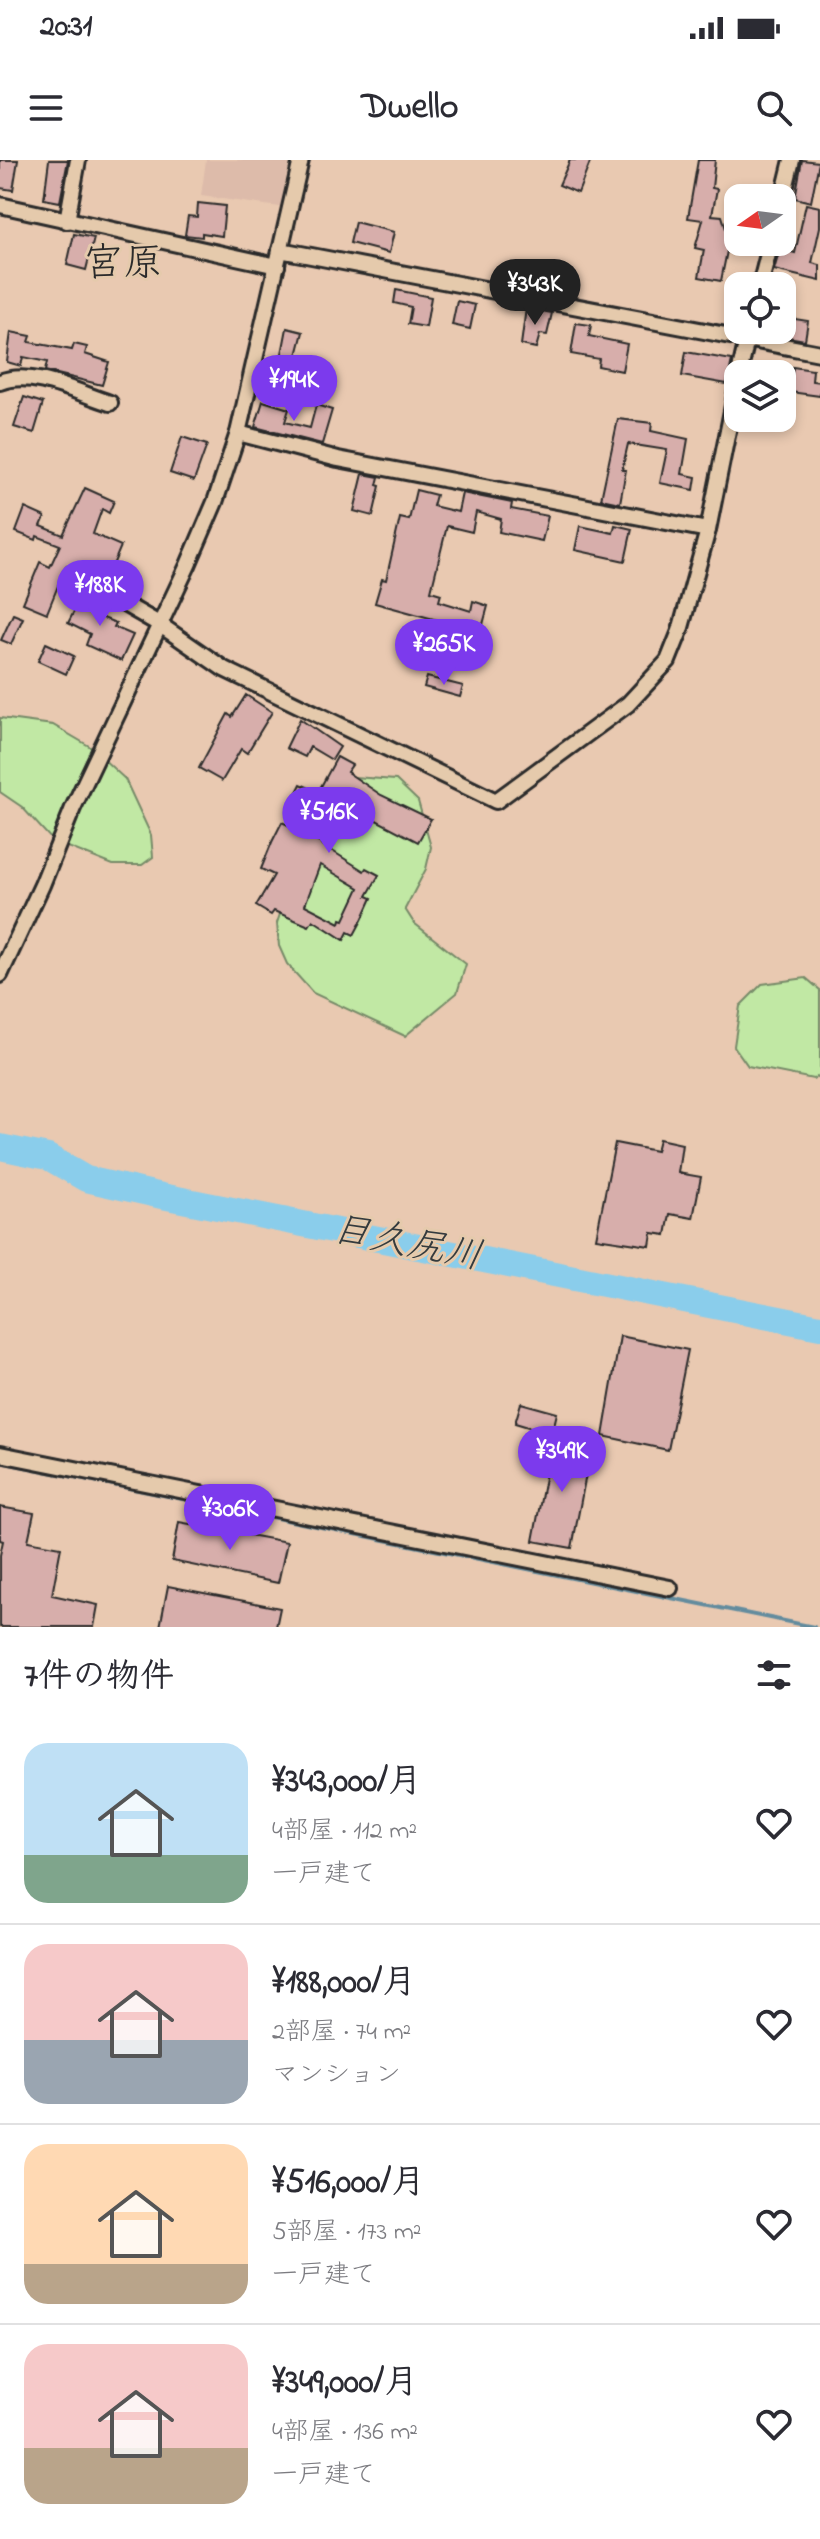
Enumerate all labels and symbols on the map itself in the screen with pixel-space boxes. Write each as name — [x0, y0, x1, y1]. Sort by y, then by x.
north arrow — [724, 184, 796, 256]
district label: 宮原 — [83, 236, 163, 295]
pin: ¥343K — [479, 259, 591, 327]
pin: ¥194K — [238, 355, 350, 423]
pin: ¥188K — [44, 560, 156, 628]
pin: ¥265K — [388, 619, 500, 687]
pin: ¥516K — [273, 787, 385, 855]
water label: 目久尻川 — [327, 1203, 487, 1287]
pin: ¥349K — [506, 1426, 618, 1494]
pin: ¥306K — [174, 1484, 286, 1552]

